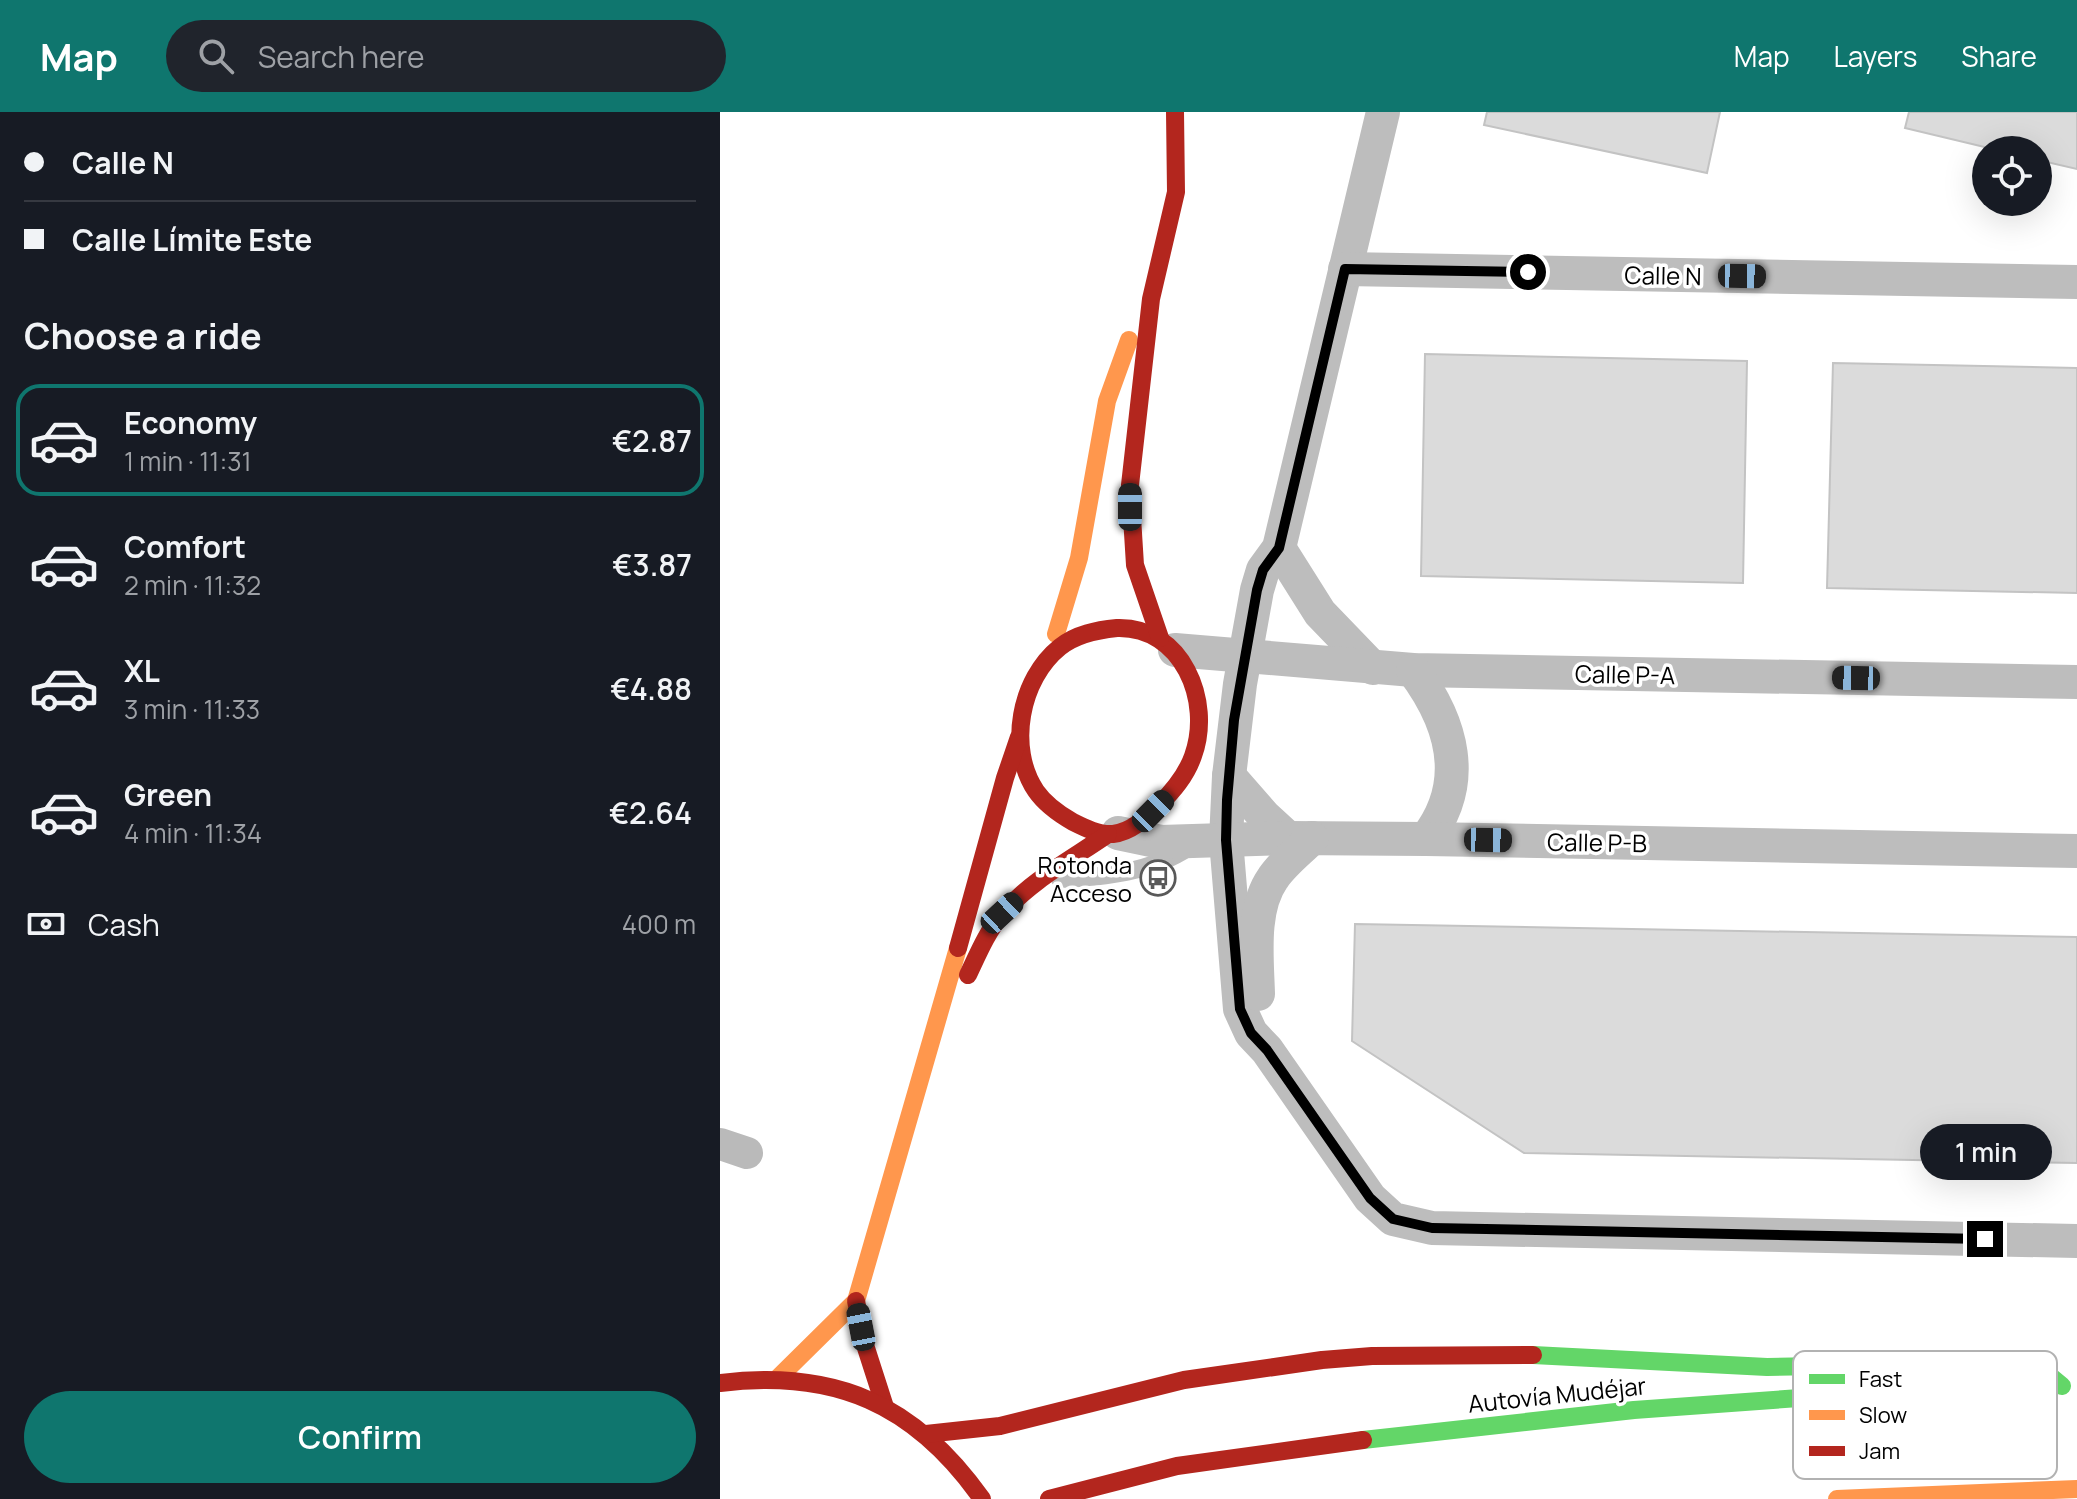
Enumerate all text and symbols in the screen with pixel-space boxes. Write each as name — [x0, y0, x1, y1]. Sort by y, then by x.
search box — [166, 20, 726, 92]
text: Map — [40, 30, 118, 82]
icon: search — [194, 34, 238, 78]
text: Search here — [258, 36, 425, 77]
text: Map — [1734, 37, 1790, 75]
text: Layers — [1834, 37, 1917, 75]
text: Share — [1961, 37, 2037, 75]
map controls — [1972, 136, 2052, 216]
button: locate — [1972, 136, 2052, 216]
text: Calle N — [72, 142, 174, 183]
text: Calle Límite Este — [72, 219, 312, 260]
route start — [1510, 254, 1546, 290]
street label: Calle N — [1624, 258, 1702, 292]
car — [1718, 264, 1766, 288]
text: Choose a ride — [24, 311, 262, 360]
text: Economy — [124, 402, 257, 443]
icon: car — [28, 404, 100, 476]
text: €2.87 — [612, 420, 692, 461]
text: 1 min · 11:31 — [124, 443, 252, 479]
car — [1118, 483, 1142, 531]
text: Comfort — [124, 526, 246, 567]
icon: car — [28, 528, 100, 600]
text: €3.87 — [612, 544, 692, 585]
text: 2 min · 11:32 — [124, 567, 261, 603]
text: XL — [124, 650, 160, 691]
icon: car — [28, 652, 100, 724]
street label: Calle P-A — [1575, 657, 1675, 691]
car — [1832, 666, 1880, 690]
text: €4.88 — [610, 668, 692, 709]
text: 3 min · 11:33 — [124, 691, 260, 727]
text: Green — [124, 774, 212, 815]
icon: car — [28, 776, 100, 848]
car — [1128, 786, 1178, 836]
text: €2.64 — [609, 792, 692, 833]
text: 4 min · 11:34 — [124, 815, 262, 851]
street label: Calle P-B — [1547, 825, 1647, 859]
car — [1464, 828, 1512, 852]
place label: Rotonda Acceso — [1038, 848, 1132, 909]
bus stop icon: Rotonda Acceso — [1139, 859, 1177, 897]
car — [976, 888, 1028, 938]
icon: cash — [24, 902, 68, 946]
text: Cash — [88, 904, 160, 945]
text: 400 m — [622, 906, 696, 942]
callout: 1 min — [1919, 1123, 2051, 1179]
text: 1 min — [1955, 1134, 2017, 1170]
route end — [1967, 1221, 2003, 1257]
car — [845, 1301, 877, 1353]
legend — [1793, 1351, 2057, 1479]
text: Fast — [1859, 1364, 1902, 1394]
street label: Autovía Mudéjar — [1466, 1368, 1648, 1420]
button: Confirm — [24, 1391, 696, 1483]
text: Slow — [1859, 1400, 1907, 1430]
text: Jam — [1859, 1436, 1900, 1466]

